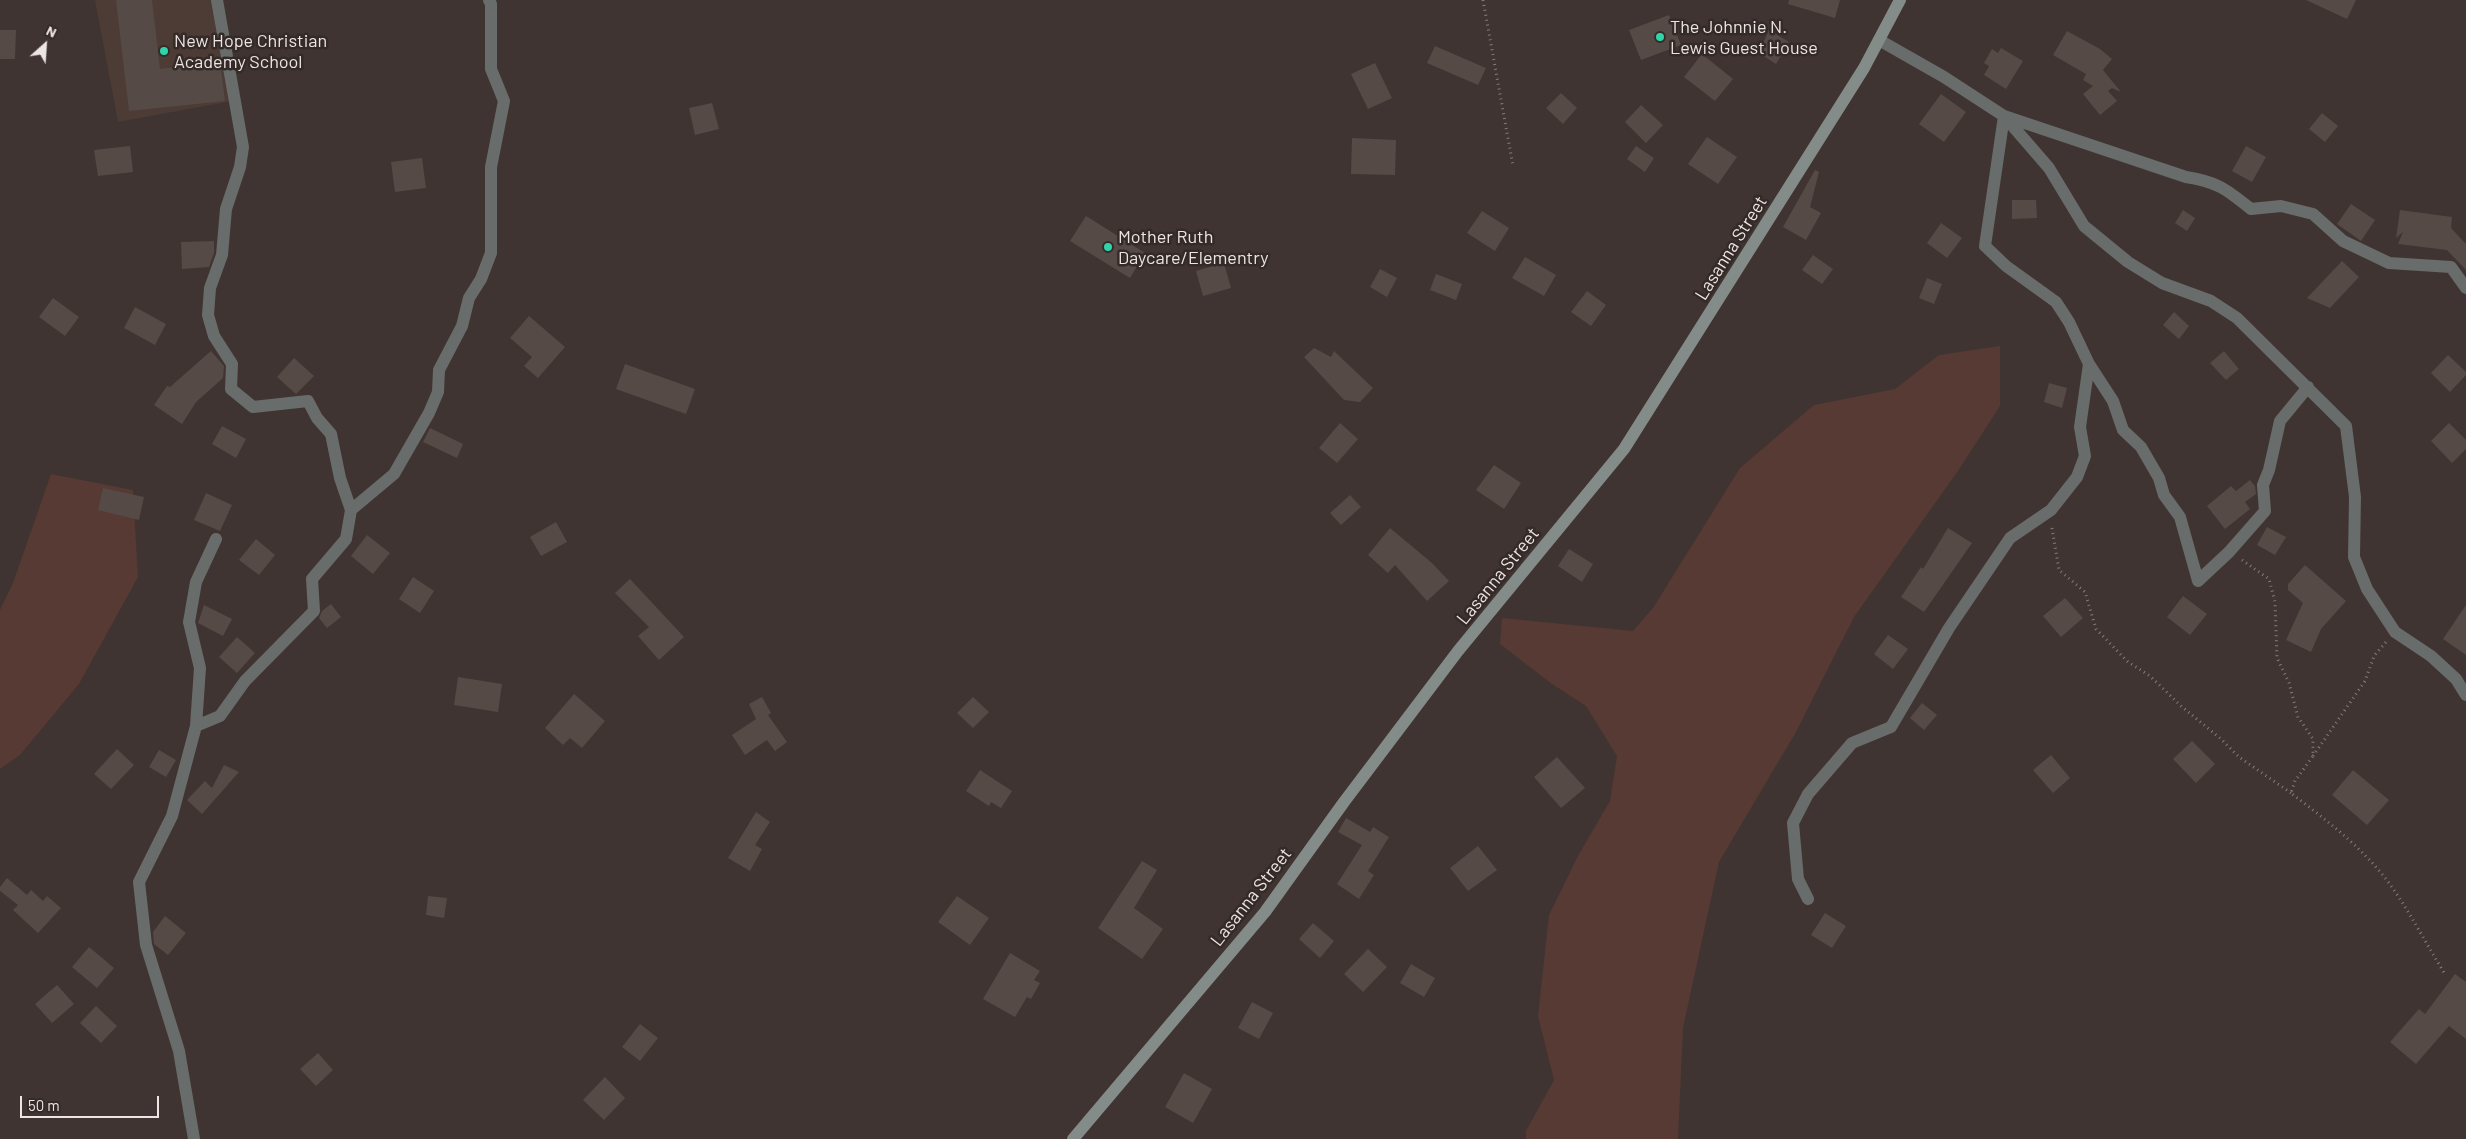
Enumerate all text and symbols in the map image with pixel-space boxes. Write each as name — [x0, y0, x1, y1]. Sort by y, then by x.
place label: The Johnnie N. Lewis Guest House — [1670, 16, 1818, 58]
north arrow — [20, 20, 70, 70]
text: N — [44, 21, 60, 41]
place label: New Hope Christian Academy School — [174, 30, 327, 72]
marker: The Johnnie N. Lewis Guest House — [1654, 31, 1666, 43]
marker: New Hope Christian Academy School — [158, 45, 170, 57]
street label: Lasanna Street — [1690, 192, 1772, 304]
place label: Mother Ruth Daycare/Elementry — [1118, 226, 1268, 268]
marker: Mother Ruth Daycare/Elementry — [1102, 241, 1114, 253]
street label: Lasanna Street — [1452, 523, 1544, 629]
street label: Lasanna Street — [1206, 844, 1296, 950]
scale bar — [22, 1086, 161, 1118]
text: 50 m — [28, 1096, 60, 1114]

